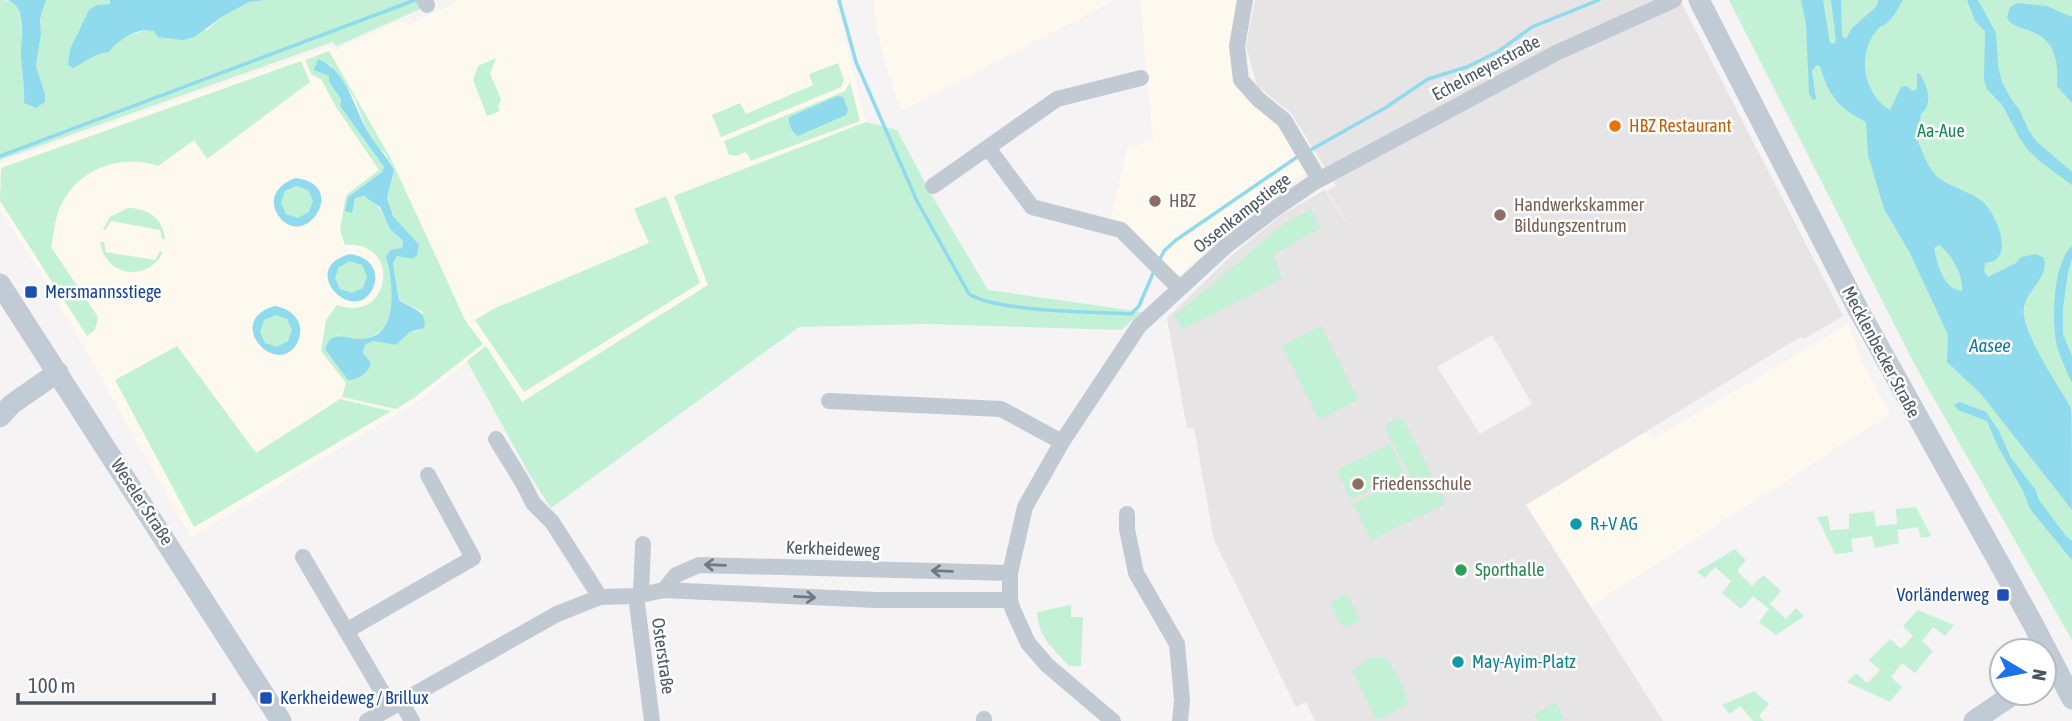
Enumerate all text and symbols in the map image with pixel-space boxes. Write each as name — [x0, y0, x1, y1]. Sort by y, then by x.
street label: Echelmeyerstraße — [1428, 30, 1543, 105]
place label: HBZ Restaurant — [1629, 115, 1732, 136]
marker: HBZ Restaurant — [1607, 118, 1623, 134]
park label: Aa-Aue — [1917, 120, 1965, 141]
street label: Ossenkampstiege — [1189, 168, 1294, 257]
place label: HBZ — [1169, 190, 1196, 211]
marker: HBZ — [1147, 193, 1163, 209]
place label: Handwerkskammer Bildungszentrum — [1514, 194, 1645, 236]
marker: Handwerkskammer Bildungszentrum — [1492, 207, 1508, 223]
place label: Mersmannsstiege — [45, 281, 161, 302]
street label: Mecklenbecker Straße — [1838, 283, 1925, 421]
marker: Mersmannsstiege — [23, 284, 39, 300]
water label: Aasee — [1968, 334, 2011, 356]
street label: Weseler Straße — [107, 455, 178, 549]
place label: Friedensschule — [1372, 473, 1471, 494]
marker: Friedensschule — [1350, 476, 1366, 492]
place label: R+V AG — [1590, 513, 1638, 534]
marker: R+V AG — [1568, 516, 1584, 532]
street label: Kerkheideweg — [786, 536, 881, 561]
one-way arrow — [704, 559, 727, 572]
place label: Sporthalle — [1475, 559, 1545, 580]
marker: Sporthalle — [1453, 562, 1469, 578]
one-way arrow — [931, 565, 954, 578]
place label: Vorländerweg — [1897, 584, 1989, 605]
marker: Vorländerweg — [1995, 587, 2011, 603]
one-way arrow — [794, 591, 816, 604]
street label: Osterstraße — [648, 616, 679, 695]
north arrow — [1988, 637, 2058, 707]
place label: May-Ayim-Platz — [1472, 651, 1576, 672]
marker: May-Ayim-Platz — [1450, 654, 1466, 670]
scale bar — [18, 662, 214, 706]
text: N — [2028, 668, 2052, 682]
text: 100 m — [28, 673, 76, 697]
place label: Kerkheideweg / Brillux — [280, 687, 428, 708]
marker: Kerkheideweg / Brillux — [258, 690, 274, 706]

